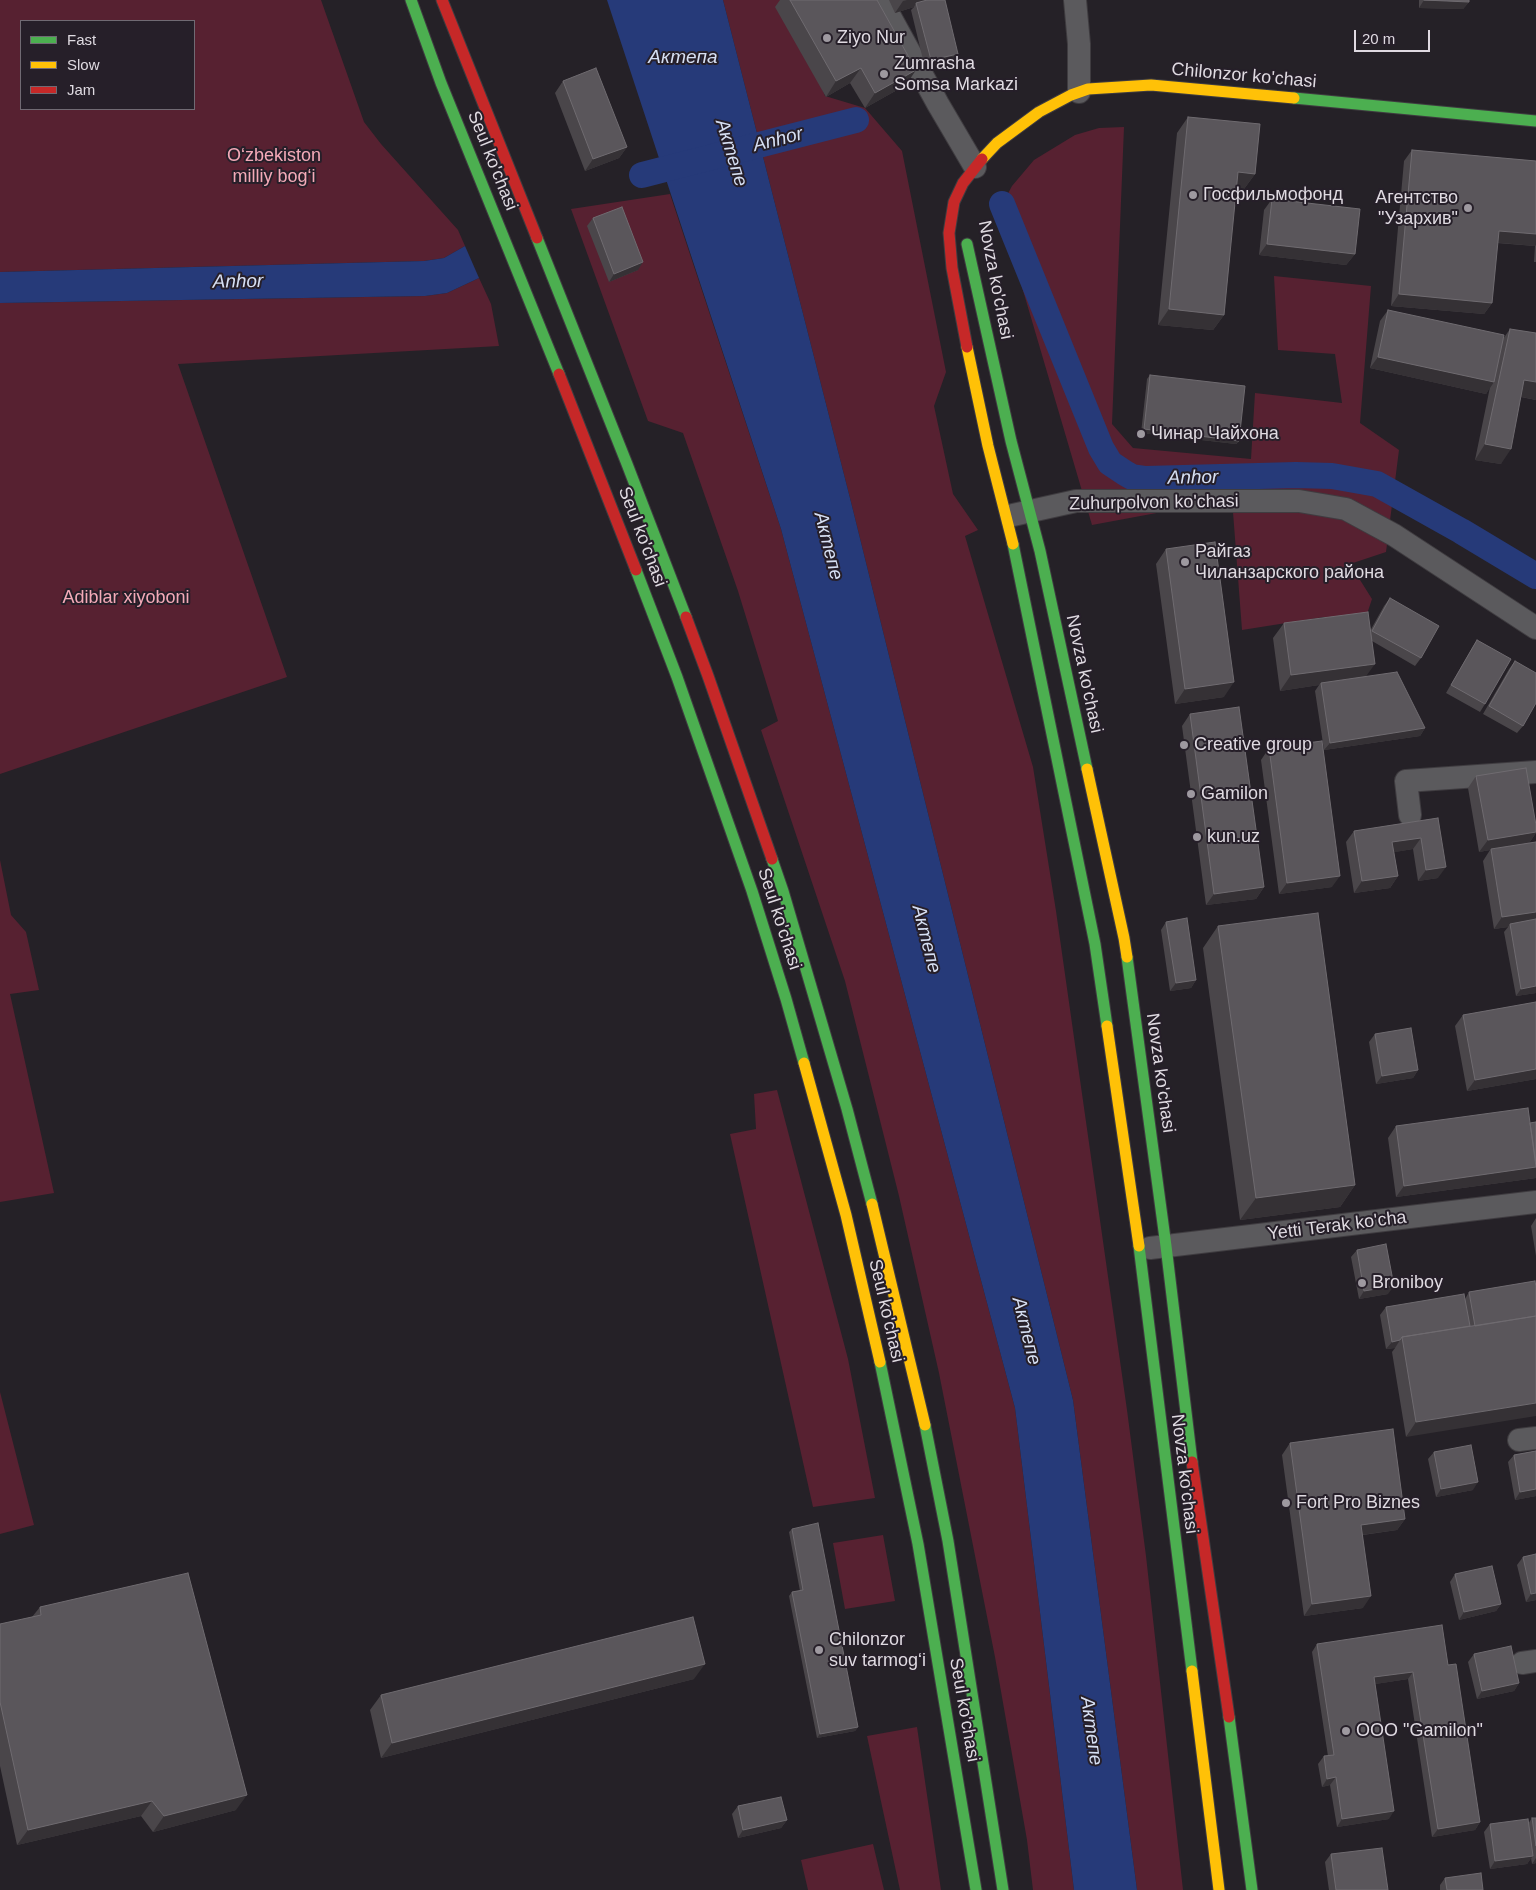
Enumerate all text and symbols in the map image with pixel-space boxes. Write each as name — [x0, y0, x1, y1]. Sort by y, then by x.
legend — [20, 20, 195, 110]
scale bar — [1356, 20, 1432, 52]
place label: Ziyo Nur — [837, 27, 905, 49]
text: 20 m — [1362, 30, 1395, 47]
text: Fast — [67, 31, 96, 48]
marker: Ziyo Nur — [821, 32, 833, 44]
water label: Актепа — [648, 47, 718, 69]
place label: Zumrasha Somsa Markazi — [894, 53, 1018, 96]
text: Slow — [67, 56, 100, 73]
street label: Chilonzor ko'chasi — [1171, 59, 1317, 93]
marker: Zumrasha Somsa Markazi — [878, 68, 890, 80]
text: Jam — [67, 81, 95, 98]
street label: Seul ko'chasi — [462, 108, 522, 214]
water label: Актепе — [710, 117, 752, 189]
water label: Anhor — [751, 123, 805, 157]
park label: Oʻzbekiston milliy bogʻi — [227, 145, 321, 188]
place label: Госфильмофонд — [1203, 184, 1343, 206]
place label: Агентство "Узархив" — [1375, 187, 1458, 230]
marker: Госфильмофонд — [1187, 189, 1199, 201]
marker: Агентство "Узархив" — [1462, 202, 1474, 214]
street label: Novza ko'chasi — [973, 219, 1017, 341]
water label: Anhor — [212, 270, 264, 294]
place label: Чинар Чайхона — [1151, 423, 1279, 445]
marker: Чинар Чайхона — [1135, 428, 1147, 440]
water label: Anhor — [1167, 466, 1219, 490]
street label: Seul ko'chasi — [613, 484, 671, 590]
street label: Zuhurpolvon ko'chasi — [1069, 491, 1239, 515]
water label: Актепе — [809, 510, 847, 582]
place label: Райгаз Чиланзарского района — [1195, 541, 1384, 584]
marker: Райгаз Чиланзарского района — [1179, 556, 1191, 568]
park label: Adiblar xiyoboni — [62, 587, 190, 609]
street label: Novza ko'chasi — [1061, 613, 1107, 735]
place label: Creative group — [1194, 734, 1312, 756]
marker: Creative group — [1178, 739, 1190, 751]
place label: Gamilon — [1201, 783, 1268, 805]
marker: Gamilon — [1185, 788, 1197, 800]
place label: kun.uz — [1207, 826, 1260, 848]
marker: kun.uz — [1191, 831, 1203, 843]
street label: Seul ko'chasi — [752, 865, 806, 973]
water label: Актепе — [907, 903, 945, 975]
street label: Novza ko'chasi — [1141, 1012, 1179, 1134]
street label: Yetti Terak ko'cha — [1266, 1207, 1408, 1245]
street label: Seul ko'chasi — [864, 1257, 908, 1365]
place label: Broniboy — [1372, 1272, 1443, 1294]
marker: Broniboy — [1356, 1277, 1368, 1289]
water label: Актепе — [1007, 1295, 1045, 1367]
street label: Novza ko'chasi — [1166, 1413, 1202, 1535]
place label: Fort Pro Biznes — [1296, 1492, 1420, 1514]
marker: Fort Pro Biznes — [1280, 1497, 1292, 1509]
place label: Chilonzor suv tarmog‘i — [829, 1629, 926, 1672]
marker: Chilonzor suv tarmog‘i — [813, 1644, 825, 1656]
street label: Seul ko'chasi — [944, 1656, 984, 1764]
water label: Актепе — [1075, 1695, 1107, 1767]
place label: ООО "Gamilon" — [1356, 1720, 1483, 1742]
marker: ООО "Gamilon" — [1340, 1725, 1352, 1737]

